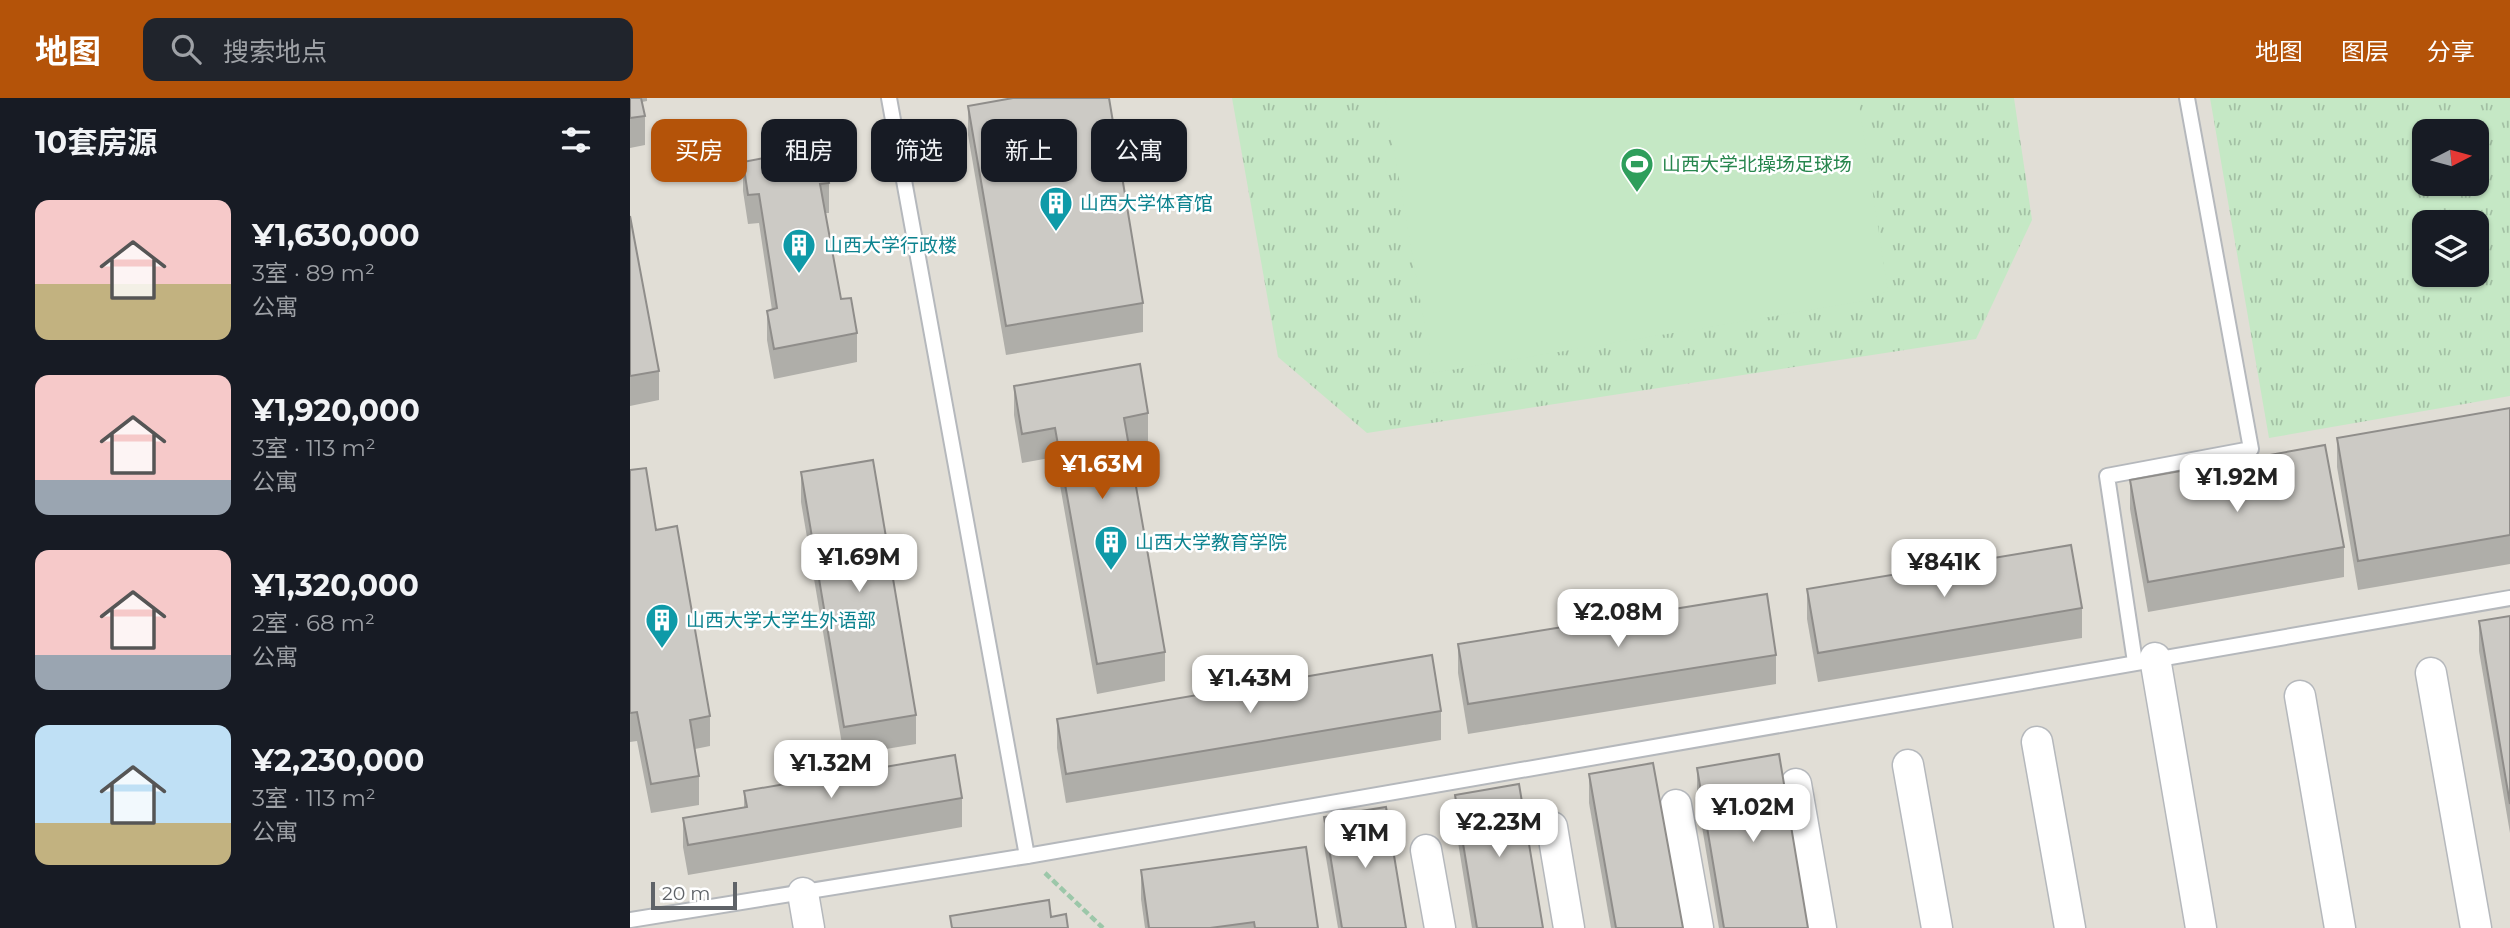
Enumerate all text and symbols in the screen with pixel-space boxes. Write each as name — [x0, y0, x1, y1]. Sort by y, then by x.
search box — [143, 18, 633, 81]
icon: search — [167, 30, 205, 68]
text: 地图 — [35, 31, 101, 71]
text: 搜索地点 — [223, 36, 327, 68]
text: 地图 — [2255, 37, 2303, 66]
text: 图层 — [2341, 37, 2389, 66]
text: 分享 — [2427, 37, 2475, 66]
chip: 买房 — [651, 119, 747, 182]
chip: 租房 — [761, 119, 857, 182]
chip: 筛选 — [871, 119, 967, 182]
chip: 新上 — [981, 119, 1077, 182]
chip: 公寓 — [1091, 119, 1187, 182]
north arrow — [2412, 119, 2488, 196]
map controls — [2412, 119, 2489, 287]
icon: filters — [557, 121, 595, 159]
text: 10套房源 — [35, 124, 157, 161]
sports icon: 山西大学北操场足球场 — [1618, 145, 1656, 194]
place label: 山西大学北操场足球场 — [1662, 153, 1852, 176]
building icon: 山西大学体育馆 — [1037, 184, 1075, 233]
place label: 山西大学体育馆 — [1080, 192, 1213, 215]
button: layers — [2412, 210, 2489, 287]
text: ¥1,630,000 — [252, 217, 420, 254]
building icon: 山西大学行政楼 — [780, 226, 818, 275]
icon: home — [91, 228, 175, 312]
place label: 山西大学行政楼 — [824, 234, 957, 257]
text: 3室 · 89 m² — [252, 259, 375, 287]
text: 公寓 — [252, 293, 298, 321]
text: ¥1,920,000 — [252, 392, 420, 429]
icon: home — [91, 403, 175, 487]
text: 3室 · 113 m² — [252, 434, 376, 462]
pin: ¥1.63M — [1045, 442, 1159, 501]
text: ¥1.63M — [1061, 450, 1143, 478]
pin: ¥1.92M — [2180, 454, 2294, 514]
text: ¥1.92M — [2196, 463, 2278, 491]
text: 公寓 — [252, 468, 298, 496]
building icon: 山西大学教育学院 — [1092, 523, 1130, 572]
place label: 山西大学教育学院 — [1135, 531, 1287, 554]
pin: ¥1.69M — [802, 534, 916, 594]
pin: ¥841K — [1895, 540, 1993, 599]
text: ¥1.69M — [817, 543, 901, 571]
text: ¥841K — [1907, 548, 1981, 576]
text: ¥1,320,000 — [252, 567, 419, 604]
icon: home — [91, 578, 175, 662]
pin: ¥2.08M — [1561, 589, 1675, 649]
text: ¥2.08M — [1573, 598, 1663, 626]
building icon: 山西大学大学生外语部 — [643, 601, 681, 650]
text: 2室 · 68 m² — [252, 609, 375, 637]
place label: 山西大学大学生外语部 — [686, 609, 876, 632]
text: 公寓 — [252, 643, 298, 671]
pin: ¥1.43M — [1193, 656, 1307, 715]
text: ¥1.43M — [1208, 664, 1292, 692]
pin: ¥1.32M — [774, 740, 888, 800]
text: ¥2,230,000 — [252, 742, 424, 779]
text: ¥1.32M — [790, 749, 872, 777]
icon: home — [91, 753, 175, 837]
text: 3室 · 113 m² — [252, 784, 376, 812]
pin: ¥1.02M — [1696, 784, 1810, 844]
text: ¥1.02M — [1711, 793, 1795, 821]
pin: ¥2.23M — [1442, 800, 1556, 859]
text: ¥2.23M — [1456, 808, 1542, 836]
pin: ¥1M — [1331, 810, 1399, 870]
text: 公寓 — [252, 818, 298, 846]
text: ¥1M — [1341, 819, 1389, 847]
scale bar — [651, 879, 737, 911]
text: 20 m — [662, 882, 710, 905]

